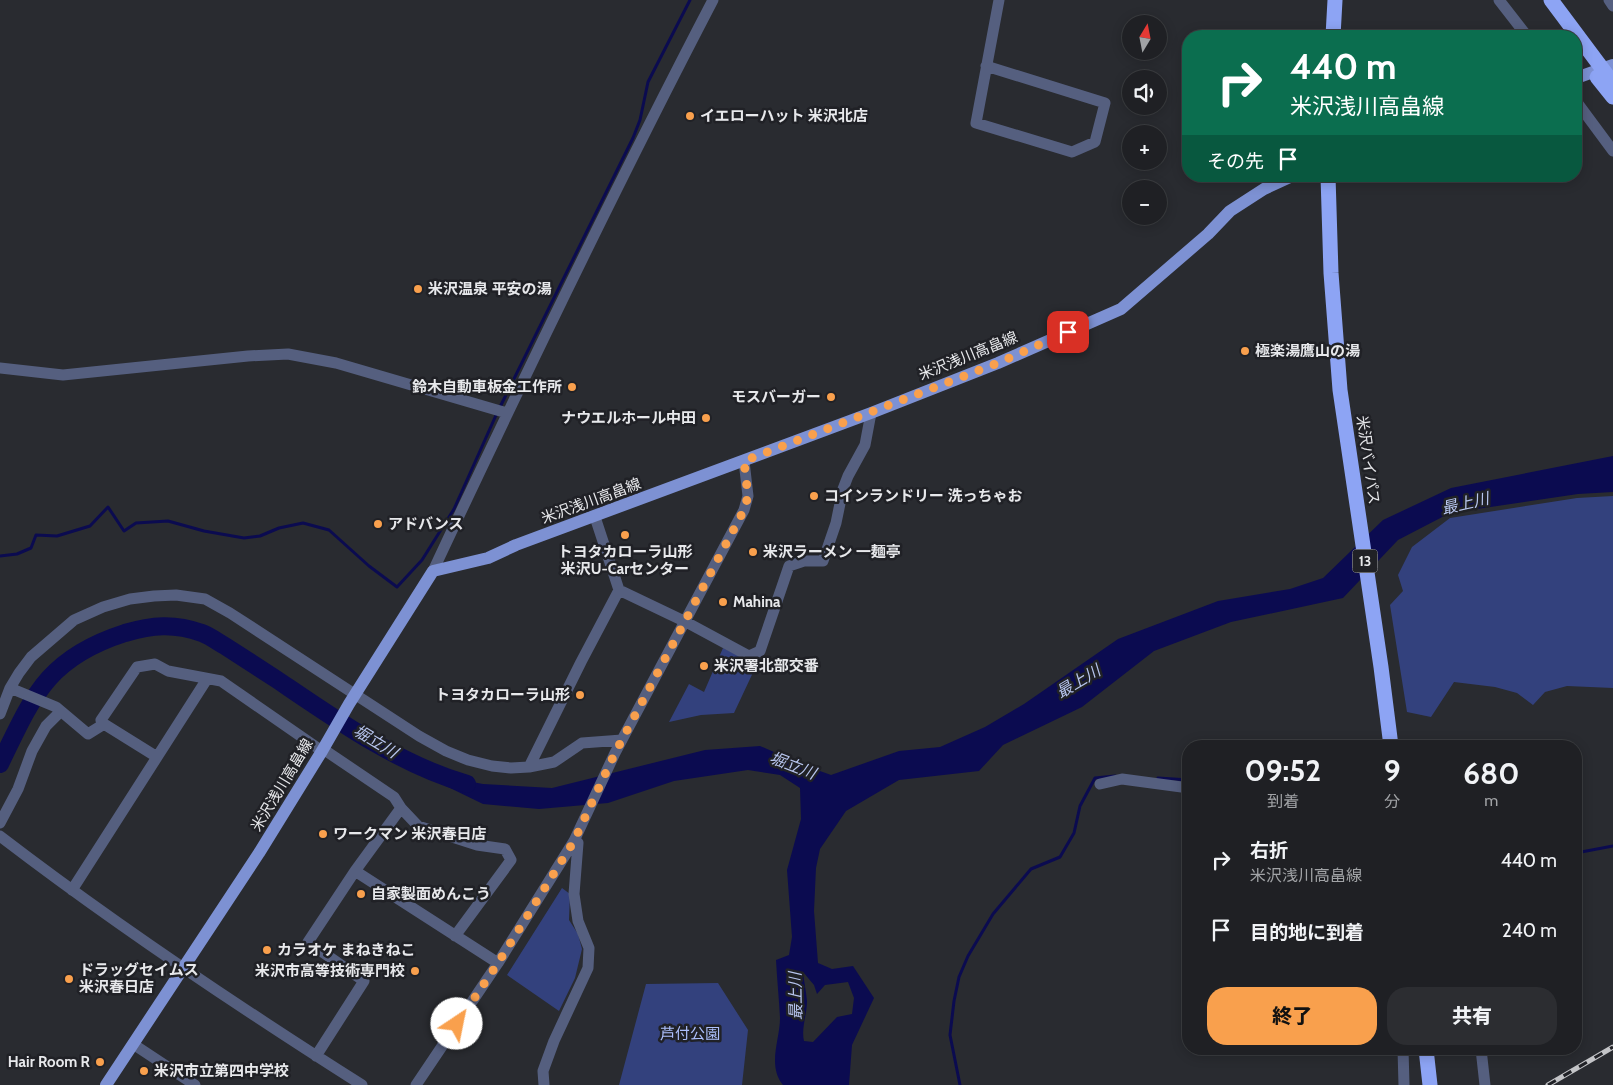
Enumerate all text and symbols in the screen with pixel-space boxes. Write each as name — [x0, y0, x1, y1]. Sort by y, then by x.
north arrow — [1122, 15, 1168, 60]
map controls — [1122, 15, 1167, 225]
text: 440 m — [1290, 45, 1396, 88]
icon: right — [1207, 50, 1272, 115]
button: sound — [1122, 70, 1167, 115]
text: 米沢浅川高畠線 — [1290, 93, 1444, 120]
place label: イエローハット 米沢北店 — [700, 107, 868, 125]
marker: イエローハット 米沢北店 — [684, 110, 696, 122]
button: + — [1122, 125, 1167, 170]
icon: arrive — [1274, 145, 1302, 173]
text: その先 — [1207, 150, 1264, 173]
button: − — [1122, 180, 1167, 225]
place label: 米沢温泉 平安の湯 — [428, 280, 551, 298]
marker: 米沢温泉 平安の湯 — [412, 283, 424, 295]
pin — [1047, 311, 1089, 353]
icon: arrive — [1054, 318, 1082, 346]
street label: 米沢浅川高畠線 — [916, 328, 1020, 384]
place label: 極楽湯鷹山の湯 — [1255, 342, 1360, 360]
marker: 極楽湯鷹山の湯 — [1239, 345, 1251, 357]
place label: 鈴木自動車板金工作所 — [412, 378, 562, 396]
marker: 鈴木自動車板金工作所 — [566, 381, 578, 393]
place label: モスバーガー — [731, 388, 821, 406]
marker: モスバーガー — [825, 391, 837, 403]
place label: ナウエルホール中田 — [561, 409, 696, 427]
marker: ナウエルホール中田 — [700, 412, 712, 424]
street label: 米沢バイパス — [1353, 414, 1383, 506]
street label: 米沢浅川高畠線 — [539, 475, 643, 527]
place label: コインランドリー 洗っちゃお — [824, 487, 1022, 505]
water label: 最上川 — [1440, 488, 1493, 518]
marker: コインランドリー 洗っちゃお — [808, 490, 820, 502]
place label: アドバンス — [388, 515, 463, 533]
marker: アドバンス — [372, 518, 384, 530]
marker: トヨタカローラ山形 米沢U-Carセンター — [619, 529, 631, 541]
place label: トヨタカローラ山形 米沢U-Carセンター — [557, 543, 693, 578]
place label: 米沢ラーメン 一麺亭 — [763, 543, 901, 561]
marker: 米沢ラーメン 一麺亭 — [747, 546, 759, 558]
road number: 13 — [1352, 550, 1378, 572]
place label: Mahina — [733, 593, 781, 611]
marker: Mahina — [717, 596, 729, 608]
place label: 米沢署北部交番 — [714, 657, 819, 675]
marker: 米沢署北部交番 — [698, 660, 710, 672]
water label: 最上川 — [1053, 660, 1105, 702]
place label: トヨタカローラ山形 — [435, 686, 570, 704]
marker: トヨタカローラ山形 — [574, 689, 586, 701]
water label: 堀立川 — [350, 721, 403, 763]
street label: 米沢浅川高畠線 — [247, 735, 317, 835]
water label: 堀立川 — [767, 748, 820, 784]
text: 09:52 — [1245, 752, 1321, 789]
text: 9 — [1384, 752, 1401, 789]
text: 680 — [1463, 755, 1519, 792]
text: m — [1484, 791, 1498, 810]
text: 到着 — [1267, 792, 1299, 811]
text: 分 — [1384, 792, 1400, 811]
place label: ワークマン 米沢春日店 — [333, 825, 486, 843]
marker: ワークマン 米沢春日店 — [317, 828, 329, 840]
text: 右折 — [1250, 839, 1288, 862]
icon: right — [1207, 846, 1235, 874]
text: 440 m — [1501, 849, 1557, 872]
text: 米沢浅川高畠線 — [1250, 866, 1362, 885]
place label: 自家製面めんこう — [371, 885, 491, 903]
marker: 自家製面めんこう — [355, 888, 367, 900]
icon: arrive — [1207, 916, 1235, 944]
text: 240 m — [1502, 919, 1557, 942]
text: 目的地に到着 — [1250, 921, 1364, 944]
place label: カラオケ まねきねこ — [277, 941, 415, 959]
marker: カラオケ まねきねこ — [261, 944, 273, 956]
place label: ドラッグセイムス 米沢春日店 — [79, 961, 199, 996]
place label: 米沢市高等技術専門校 — [255, 962, 405, 980]
marker: 米沢市高等技術専門校 — [409, 965, 421, 977]
water label: 最上川 — [786, 970, 805, 1020]
marker: ドラッグセイムス 米沢春日店 — [63, 973, 75, 985]
button: 終了 — [1207, 987, 1377, 1045]
button: 共有 — [1387, 987, 1557, 1045]
position arrow — [430, 997, 482, 1049]
park label: 芦付公園 — [660, 1025, 720, 1043]
place label: Hair Room R — [8, 1053, 91, 1071]
marker: Hair Room R — [94, 1056, 106, 1068]
place label: 米沢市立第四中学校 — [154, 1062, 289, 1080]
marker: 米沢市立第四中学校 — [138, 1065, 150, 1077]

